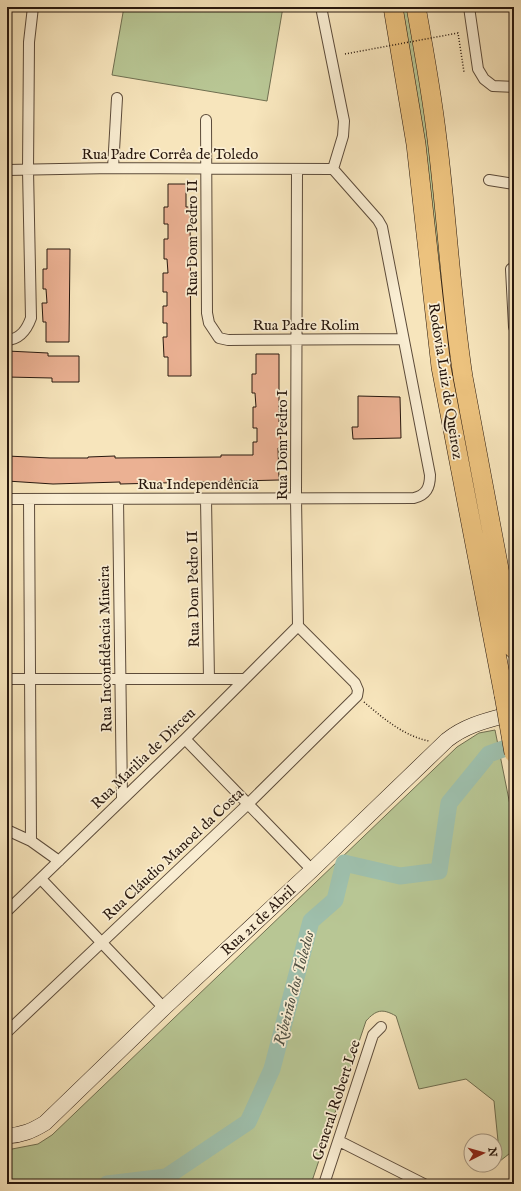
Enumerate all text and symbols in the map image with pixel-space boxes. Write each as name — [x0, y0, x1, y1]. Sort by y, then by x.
street label: Rua Padre Corrêa de Toledo — [82, 145, 258, 164]
street label: Rua Dom Pedro II — [183, 179, 202, 297]
street label: Rodovia Luiz de Queiroz — [424, 302, 467, 461]
street label: Rua Padre Rolim — [253, 316, 360, 335]
street label: Rua Dom Pedro I — [273, 389, 292, 500]
street label: Rua Independência — [137, 475, 259, 494]
street label: Rua Dom Pedro II — [183, 530, 204, 648]
street label: Rua Inconfidência Mineira — [95, 565, 116, 732]
street label: Rua Marilia de Dirceu — [87, 704, 200, 813]
street label: Rua Cláudio Manoel da Costa — [99, 784, 248, 925]
street label: Rua 21 de Abril — [217, 881, 300, 960]
water label: Ribeirão dos Toledos — [270, 929, 320, 1048]
street label: General Robert Lee — [308, 1037, 365, 1163]
north arrow — [463, 1133, 503, 1173]
text: N — [484, 1146, 499, 1158]

